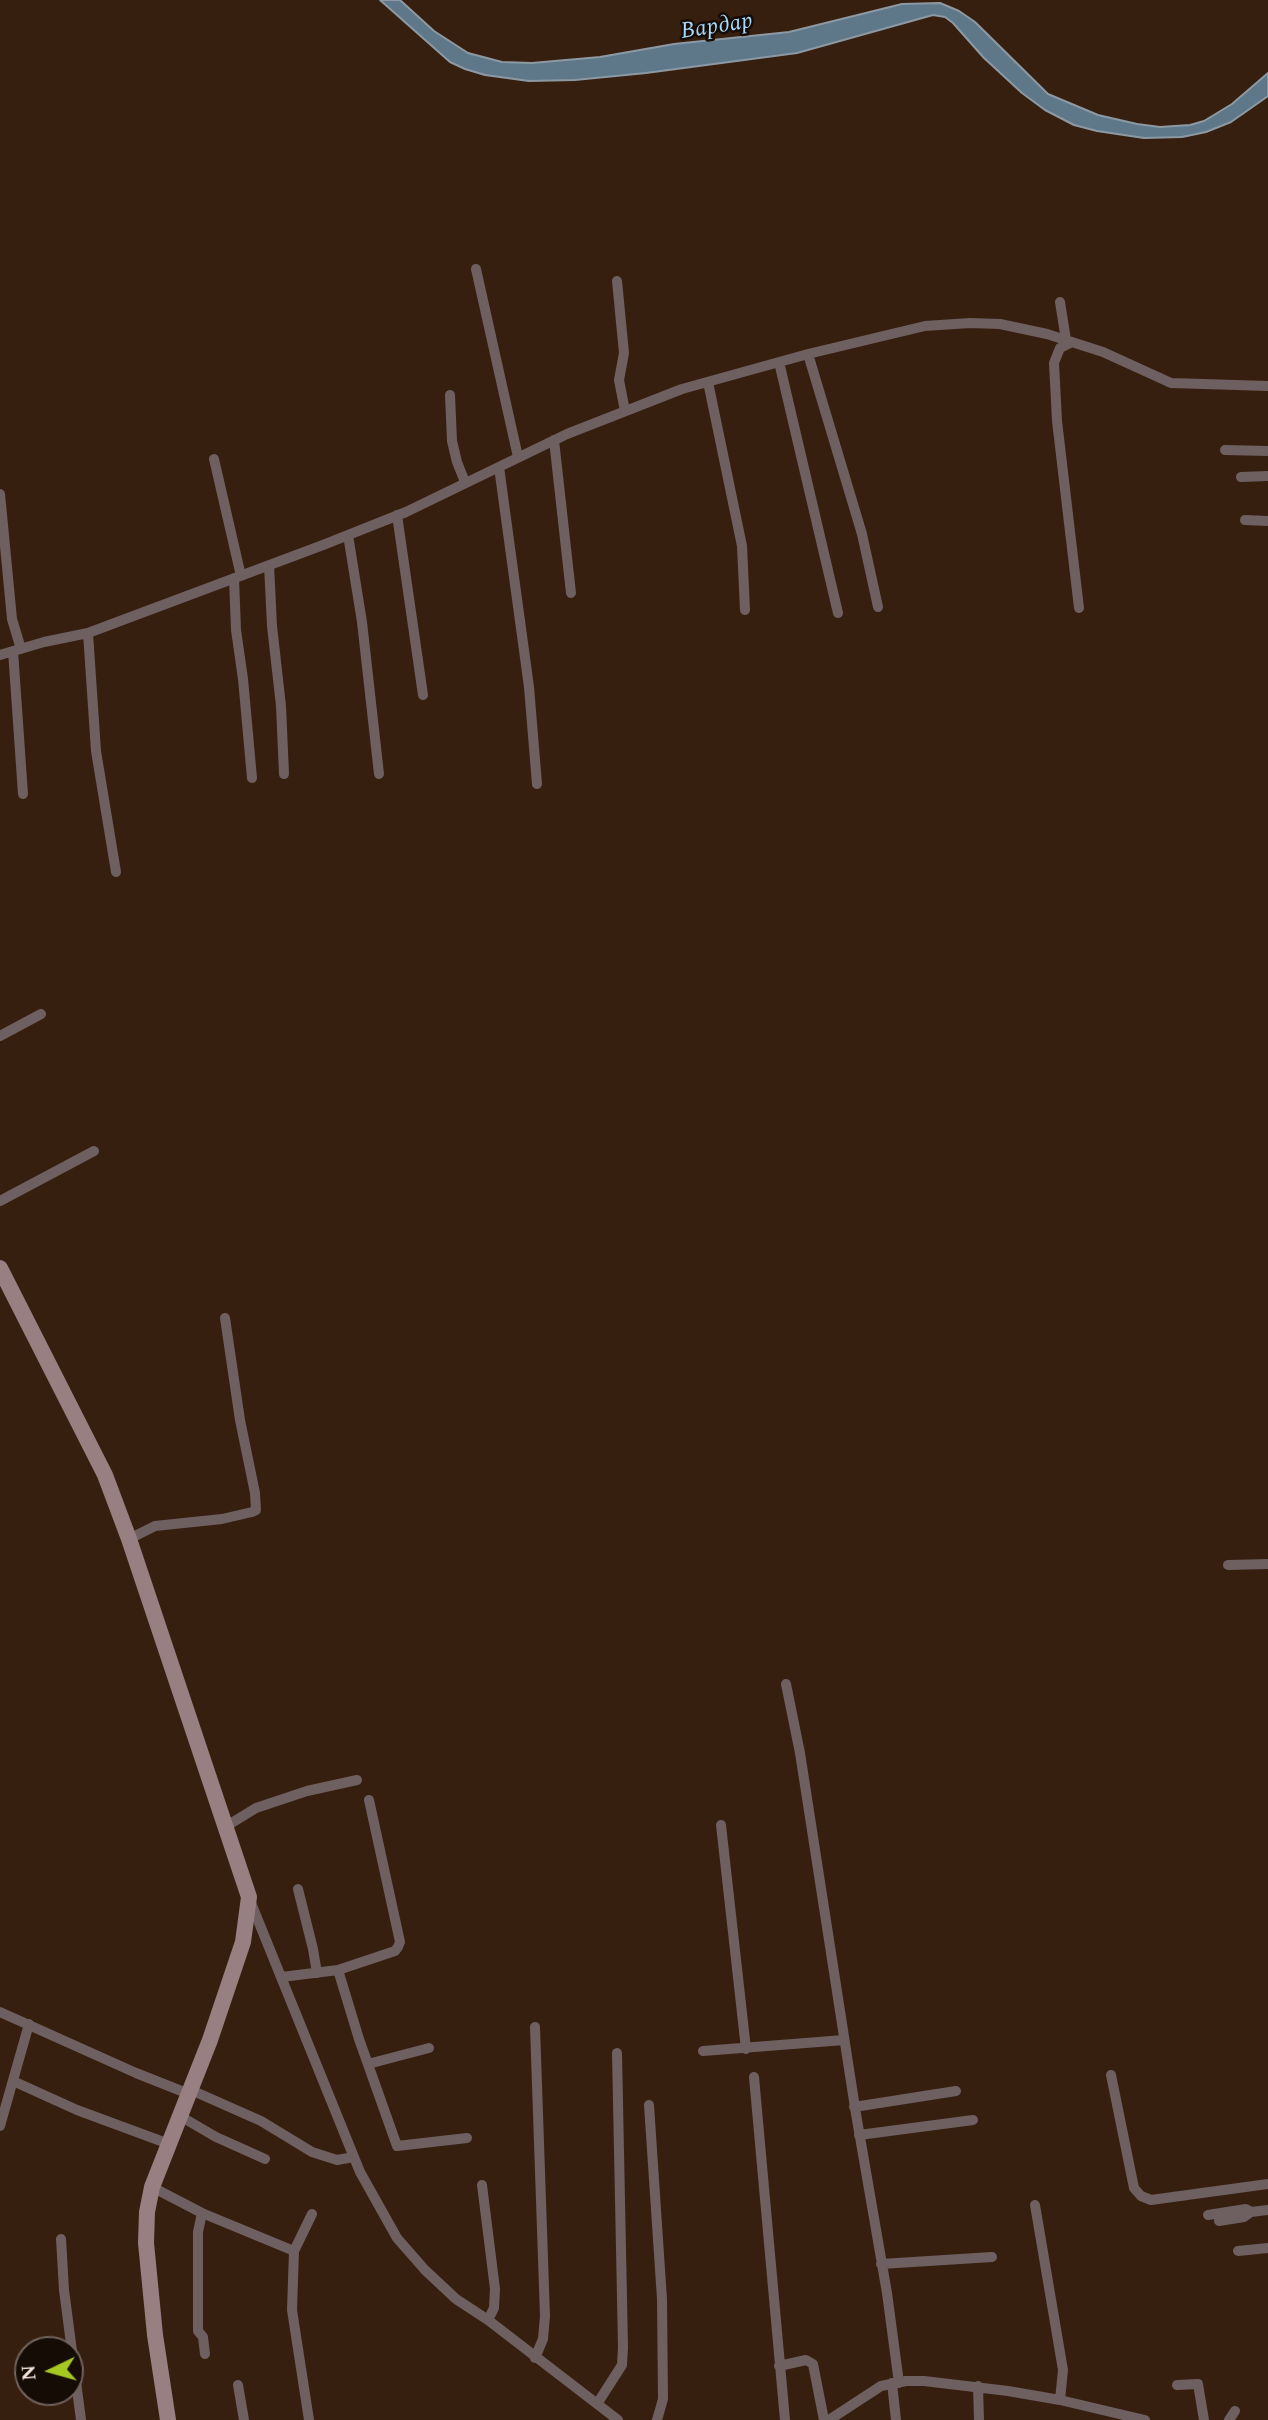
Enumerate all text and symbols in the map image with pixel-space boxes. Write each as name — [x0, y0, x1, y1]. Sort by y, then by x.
water label: Вардар — [679, 9, 755, 47]
north arrow — [14, 2336, 84, 2406]
text: N — [14, 2364, 45, 2382]

